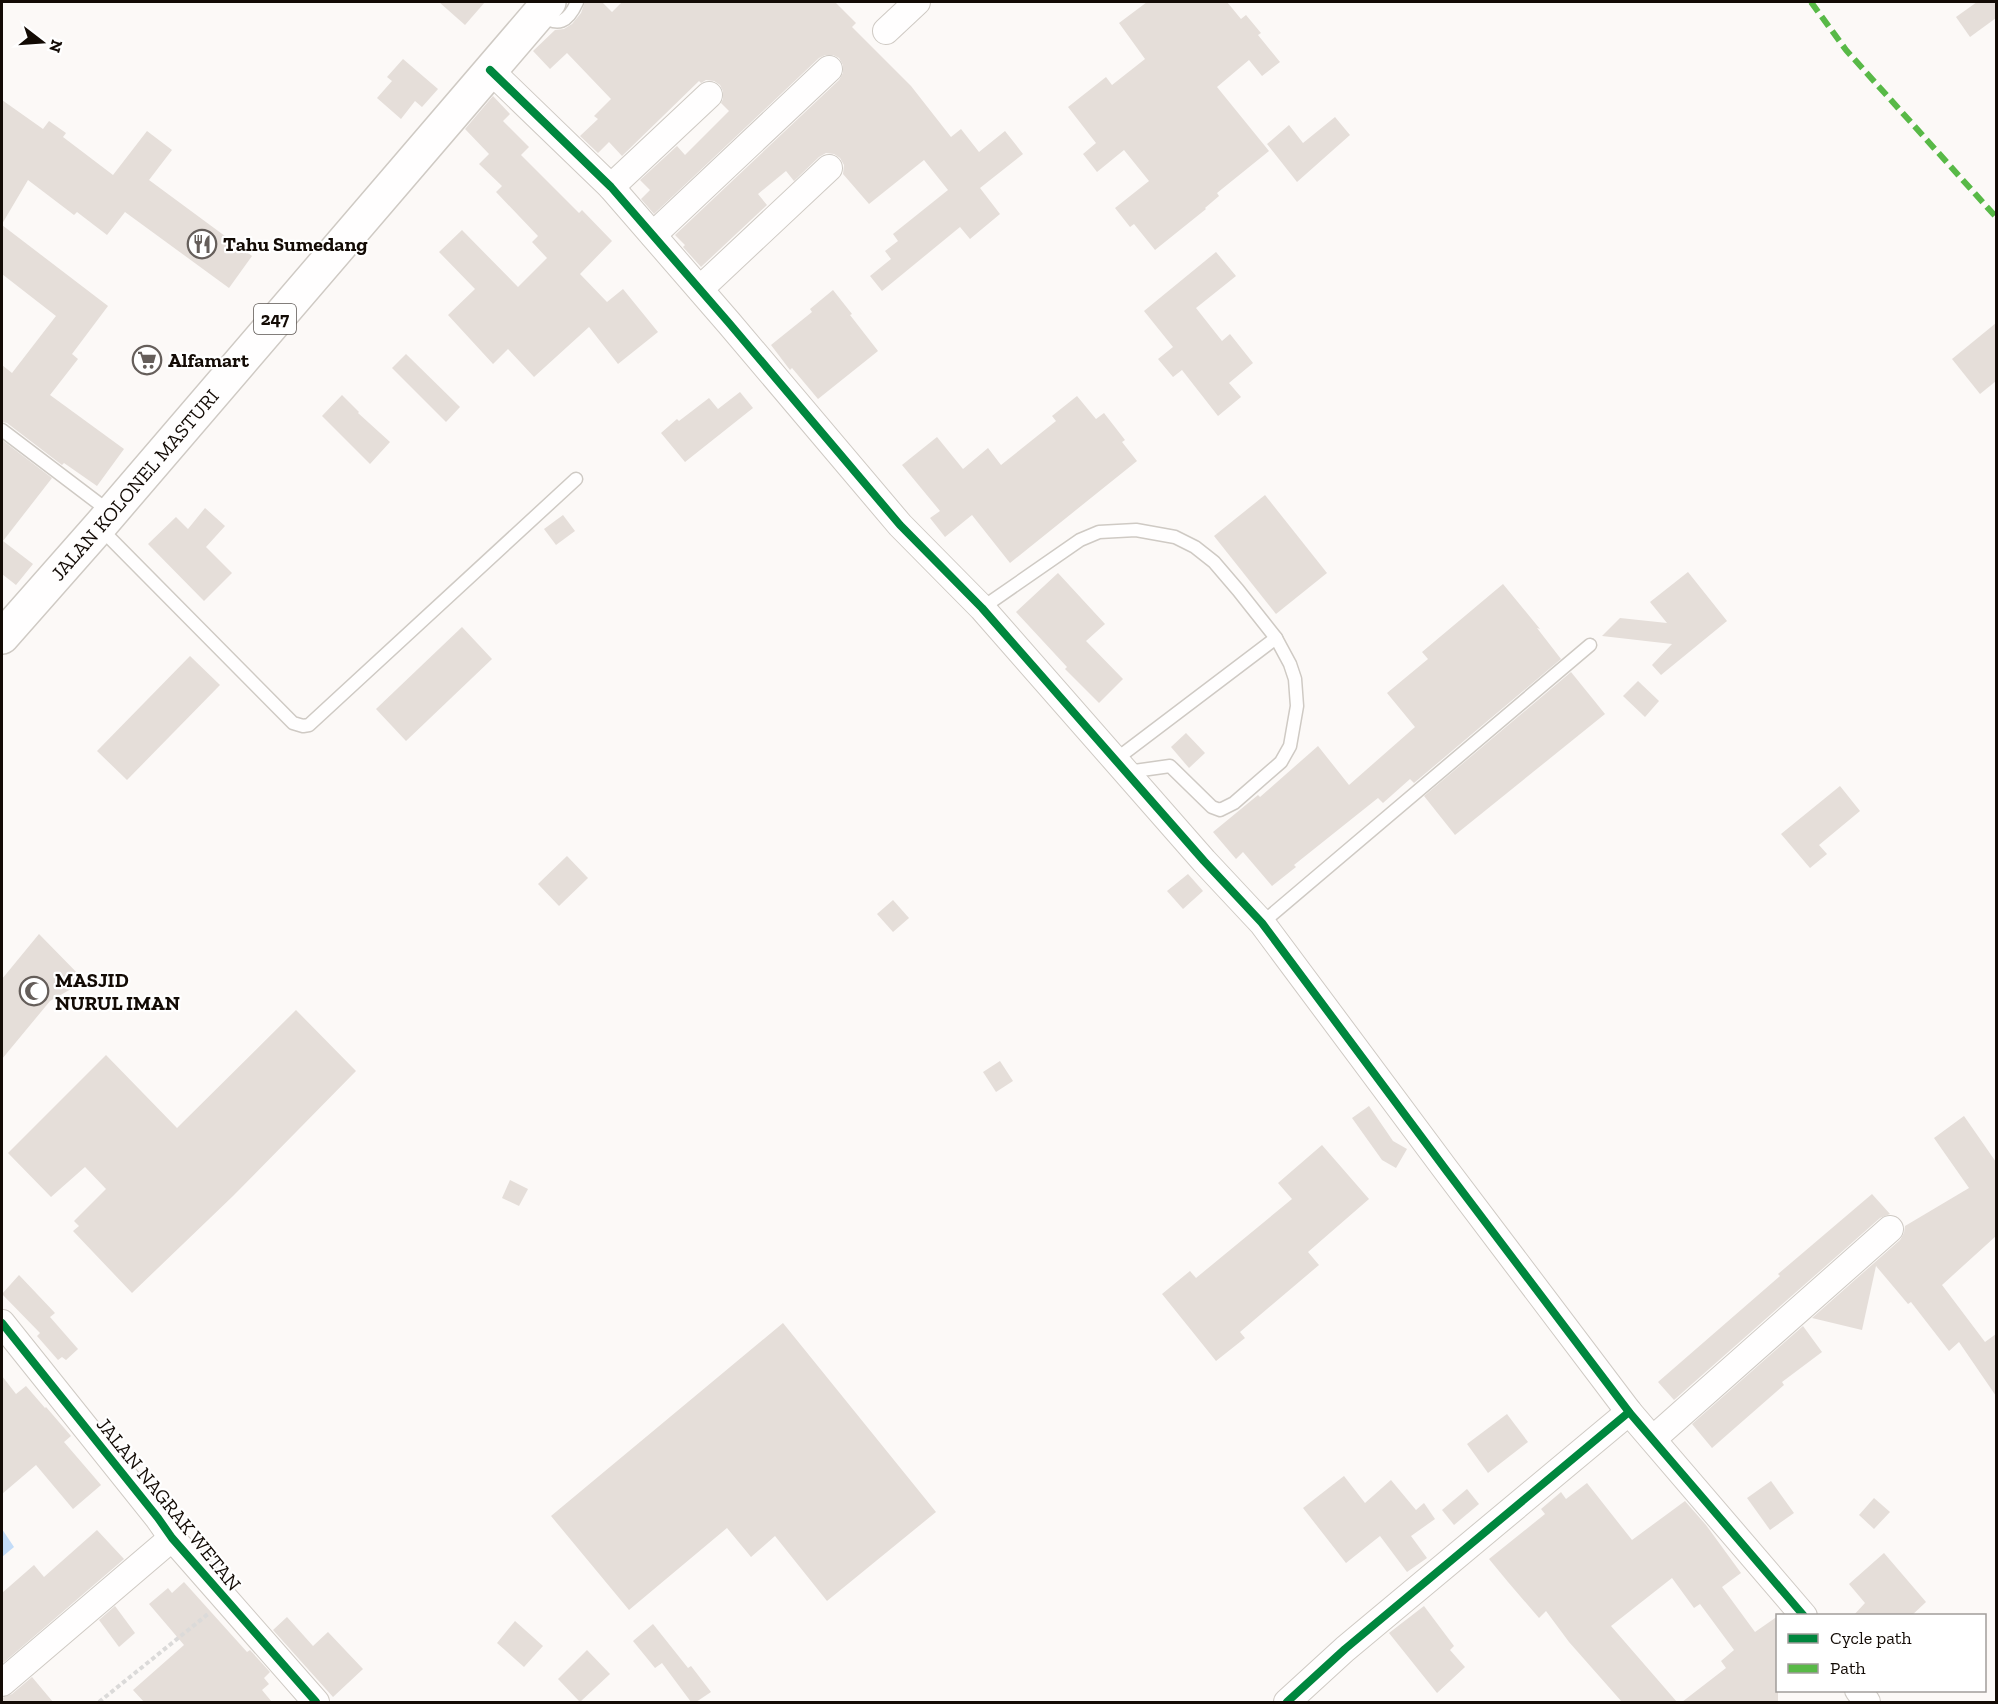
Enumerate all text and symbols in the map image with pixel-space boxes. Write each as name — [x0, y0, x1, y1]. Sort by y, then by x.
north arrow — [12, 12, 72, 72]
text: N — [45, 38, 67, 55]
restaurant icon: Tahu Sumedang — [186, 228, 218, 260]
place label: Tahu Sumedang — [223, 232, 368, 256]
road number: 247 — [254, 304, 296, 334]
supermarket icon: Alfamart — [131, 344, 163, 376]
place label: Alfamart — [168, 348, 250, 372]
street label: JALAN KOLONEL MASTURI — [46, 384, 224, 585]
place label: MASJID NURUL IMAN — [55, 968, 180, 1015]
mosque icon: MASJID NURUL IMAN — [18, 975, 50, 1007]
street label: JALAN NAGRAK WETAN — [92, 1412, 247, 1596]
legend — [1776, 1614, 1986, 1692]
text: Cycle path — [1830, 1627, 1912, 1649]
text: Path — [1830, 1657, 1866, 1679]

